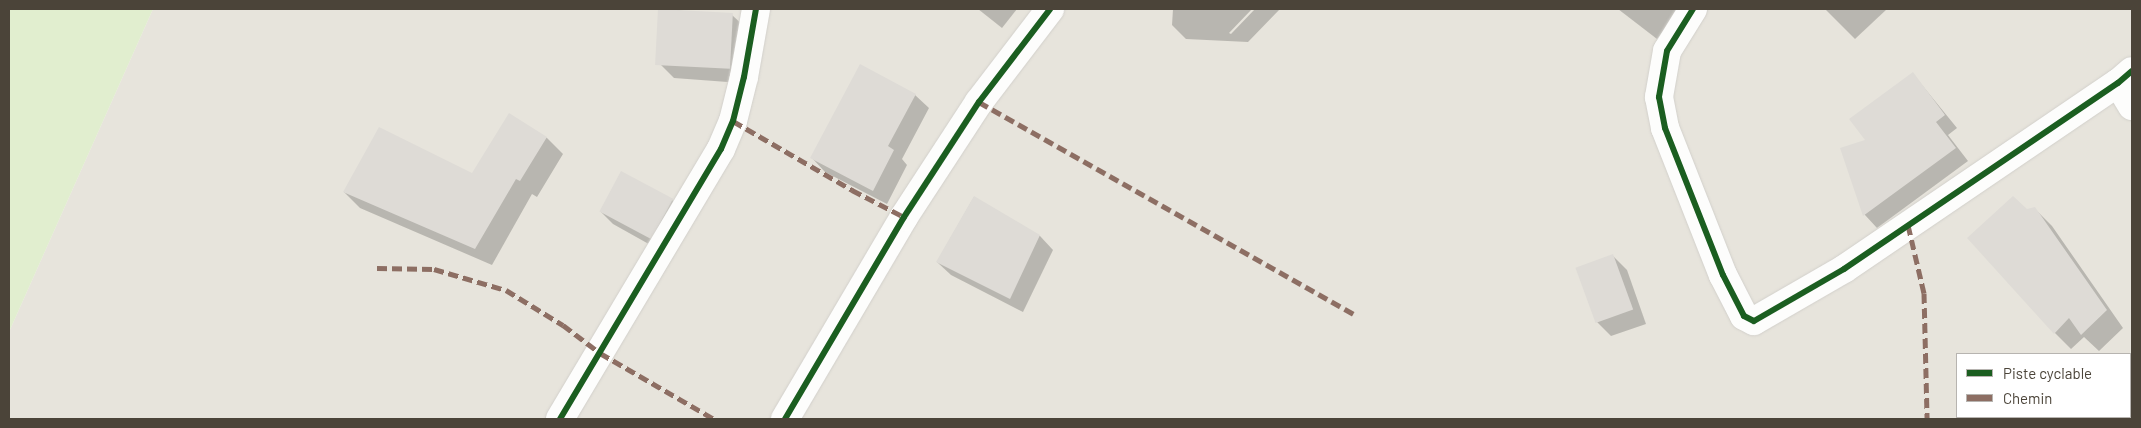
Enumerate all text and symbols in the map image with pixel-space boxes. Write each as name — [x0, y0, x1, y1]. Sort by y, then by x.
legend — [1956, 353, 2131, 418]
text: Piste cyclable — [2003, 364, 2092, 382]
text: Chemin — [2003, 389, 2052, 407]

